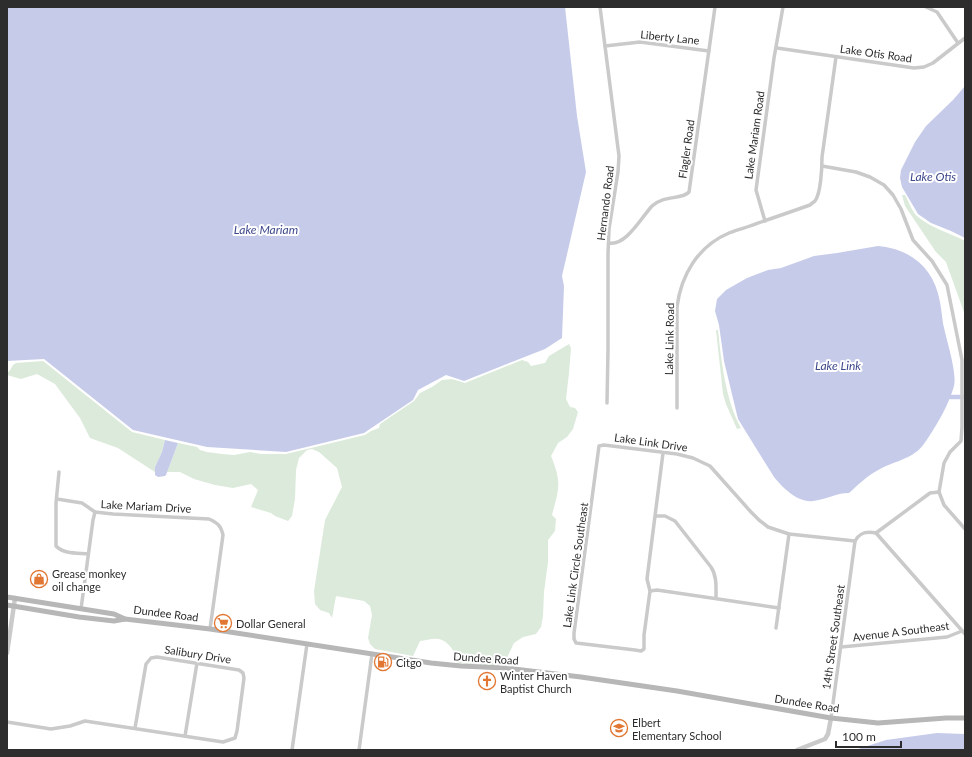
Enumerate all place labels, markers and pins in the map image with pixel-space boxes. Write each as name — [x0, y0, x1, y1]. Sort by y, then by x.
place label: Grease monkey oil change — [52, 567, 127, 593]
shop icon: Grease monkey oil change — [29, 569, 49, 589]
supermarket icon: Dollar General — [213, 613, 233, 633]
place label: Dollar General — [236, 617, 305, 630]
fuel station icon: Citgo — [373, 652, 393, 672]
place label: Citgo — [396, 656, 422, 669]
place label: Winter Haven Baptist Church — [500, 669, 572, 695]
church icon: Winter Haven Baptist Church — [477, 671, 497, 691]
place label: Elbert Elementary School — [632, 716, 722, 742]
school or university icon: Elbert Elementary School — [609, 718, 629, 738]

